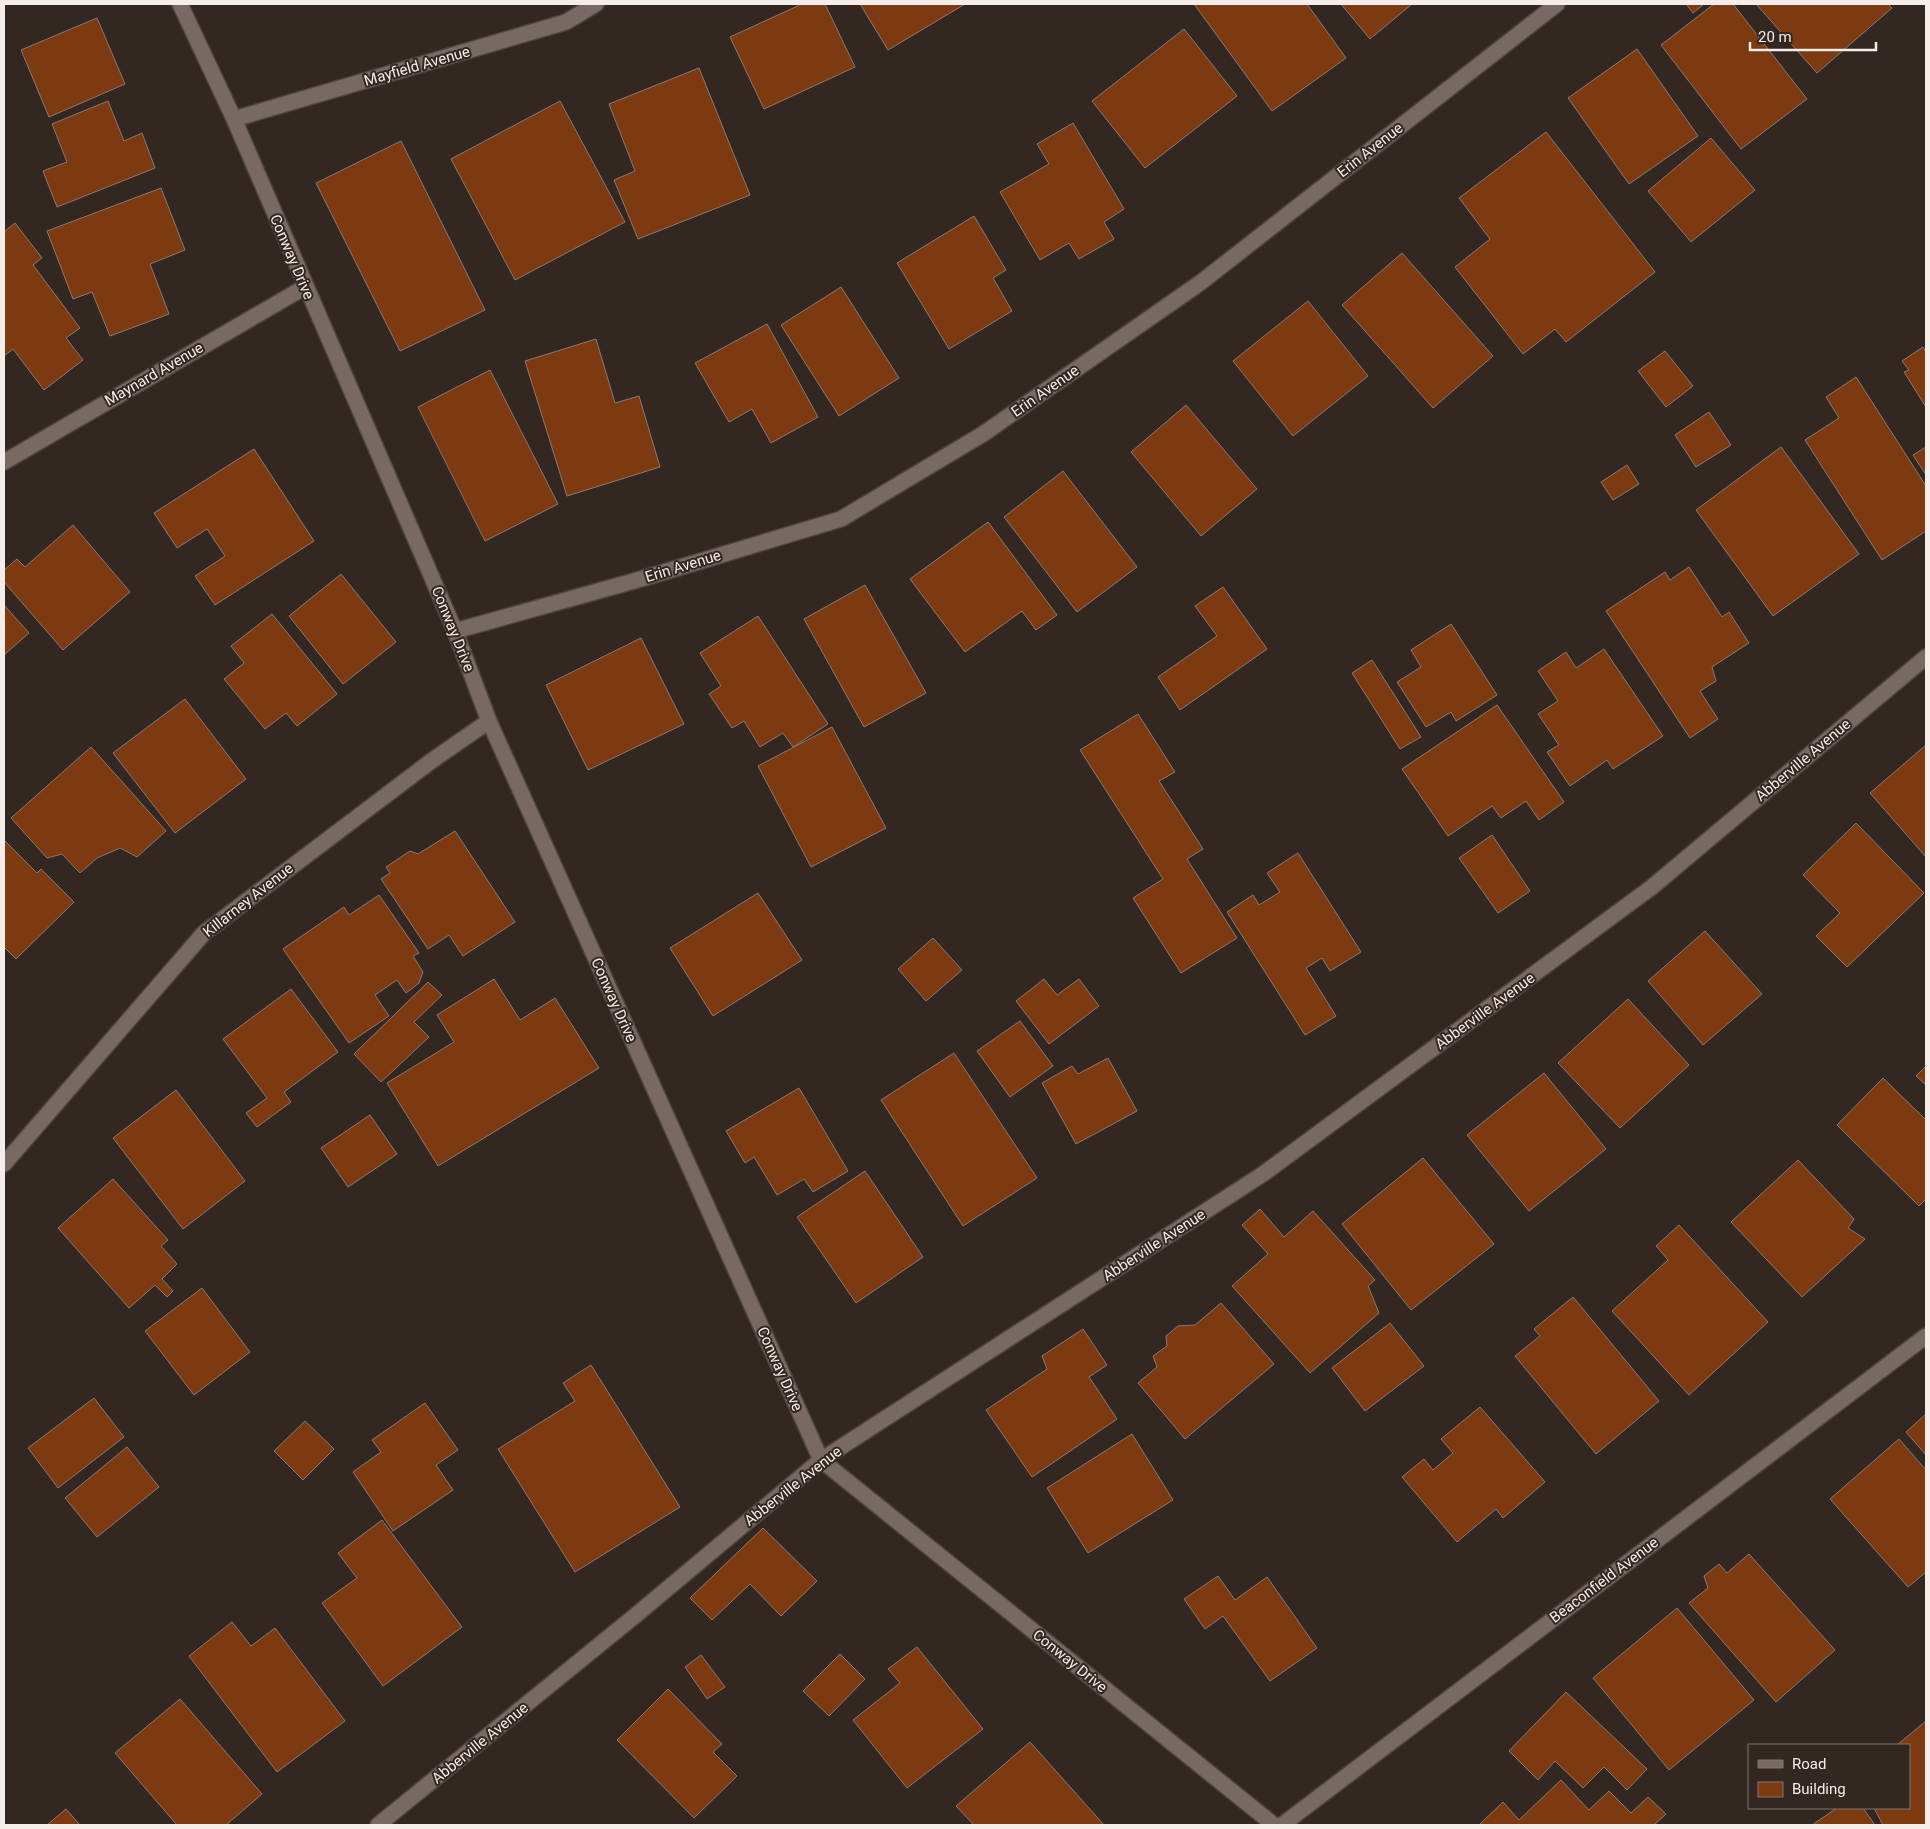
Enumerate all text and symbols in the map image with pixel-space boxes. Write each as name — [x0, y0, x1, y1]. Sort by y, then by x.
scale bar — [1750, 20, 1876, 52]
text: 20 m — [1758, 28, 1792, 46]
street label: Mayfield Avenue — [362, 42, 472, 90]
street label: Erin Avenue — [1334, 119, 1406, 181]
street label: Conway Drive — [266, 212, 318, 302]
street label: Maynard Avenue — [101, 338, 207, 410]
street label: Erin Avenue — [1008, 361, 1082, 421]
street label: Erin Avenue — [643, 546, 723, 586]
street label: Conway Drive — [428, 584, 478, 674]
street label: Abberville Avenue — [1752, 715, 1854, 805]
street label: Killarney Avenue — [199, 859, 297, 941]
street label: Conway Drive — [587, 955, 641, 1045]
street label: Abberville Avenue — [1432, 969, 1538, 1053]
street label: Abberville Avenue — [1099, 1205, 1209, 1285]
street label: Conway Drive — [753, 1324, 807, 1414]
street label: Abberville Avenue — [741, 1442, 845, 1530]
street label: Beaconfield Avenue — [1546, 1533, 1662, 1627]
street label: Conway Drive — [1029, 1626, 1111, 1696]
street label: Abberville Avenue — [428, 1699, 532, 1787]
legend — [1748, 1744, 1910, 1809]
text: Road — [1792, 1755, 1826, 1773]
text: Building — [1792, 1780, 1846, 1798]

